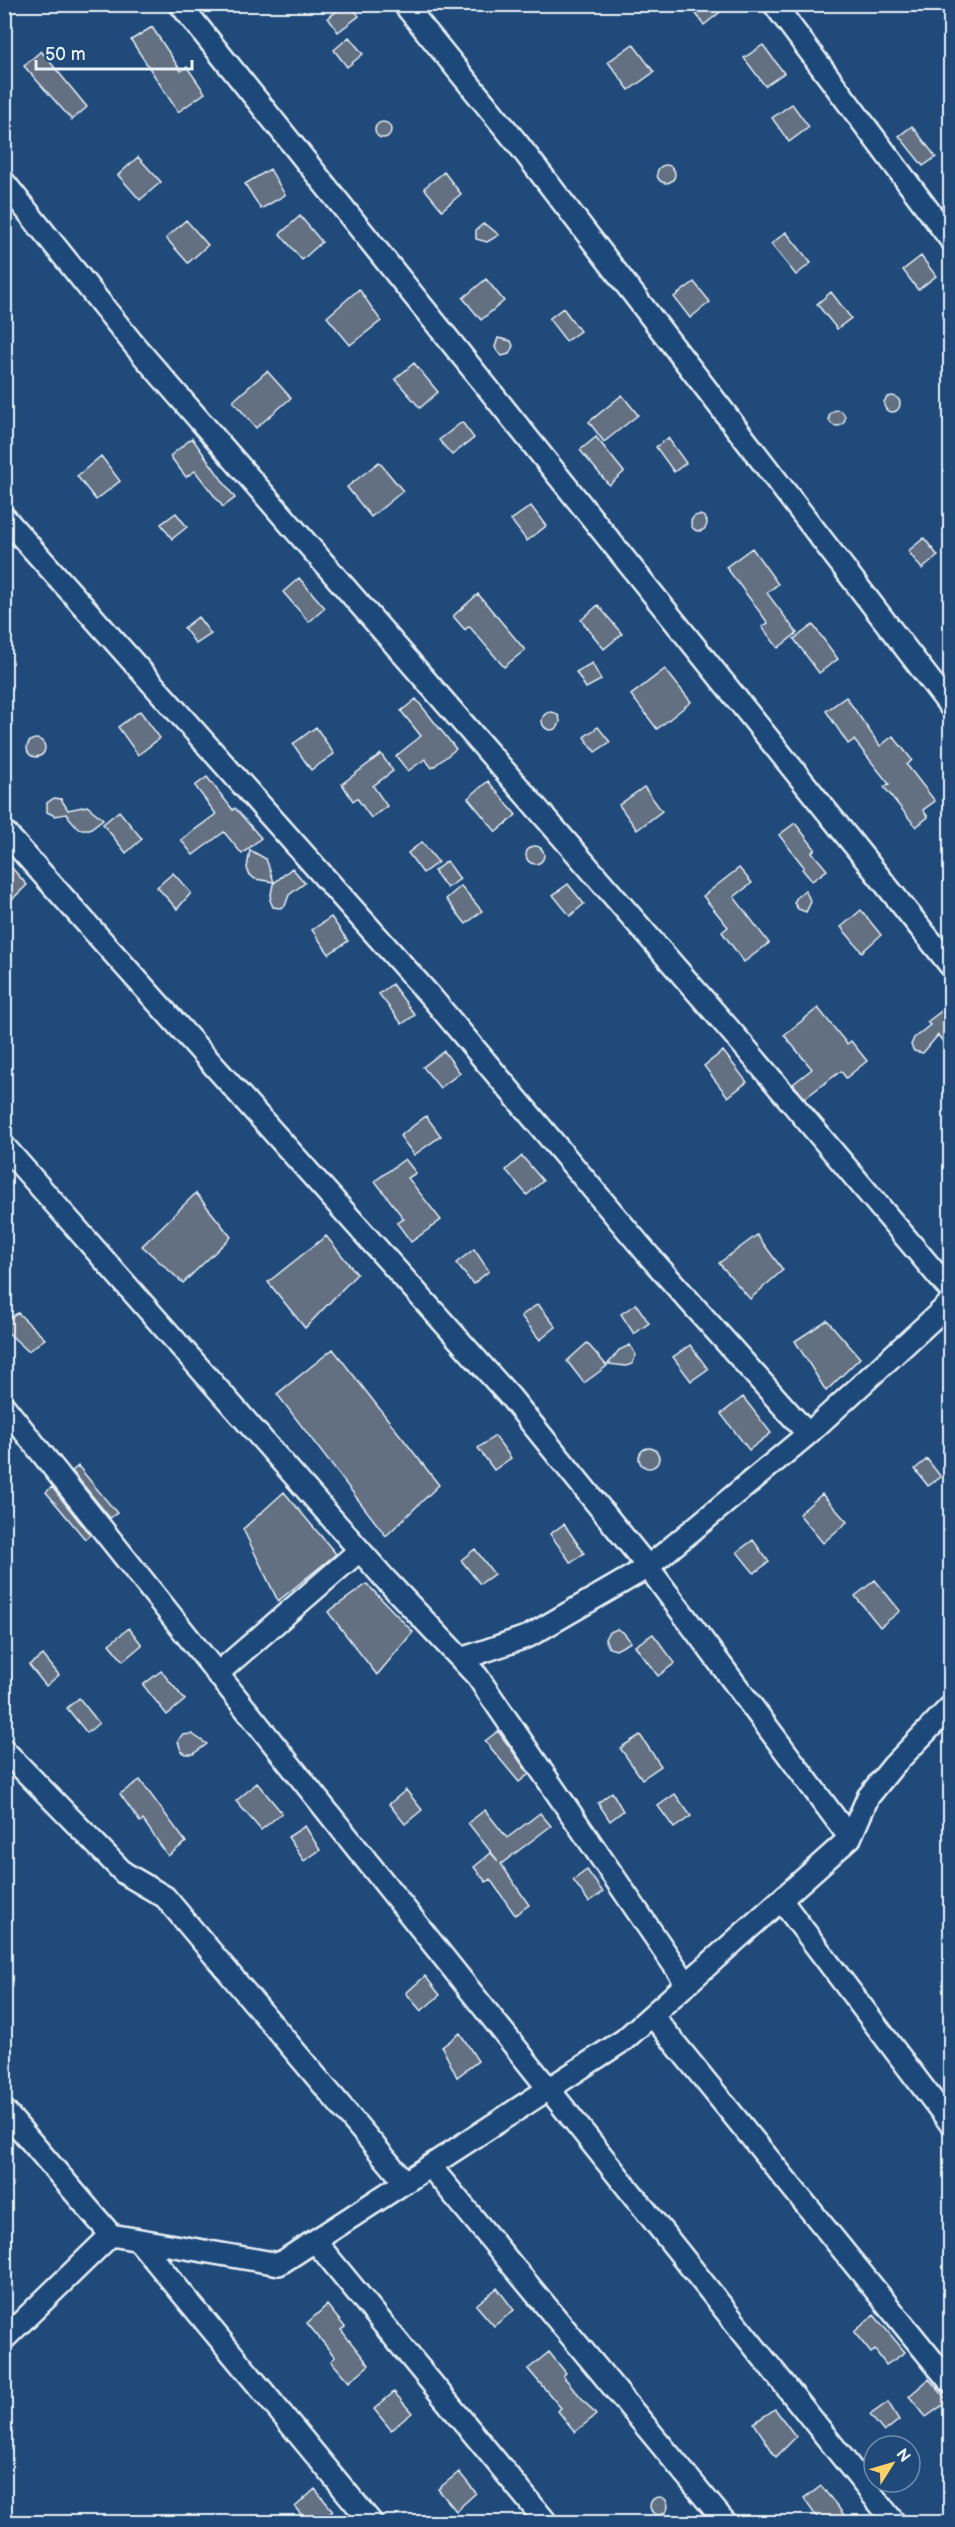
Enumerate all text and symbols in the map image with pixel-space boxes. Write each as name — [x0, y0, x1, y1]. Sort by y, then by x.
scale bar — [36, 33, 192, 71]
text: 50 m — [45, 44, 86, 65]
north arrow — [862, 2434, 922, 2494]
text: N — [892, 2445, 914, 2466]

